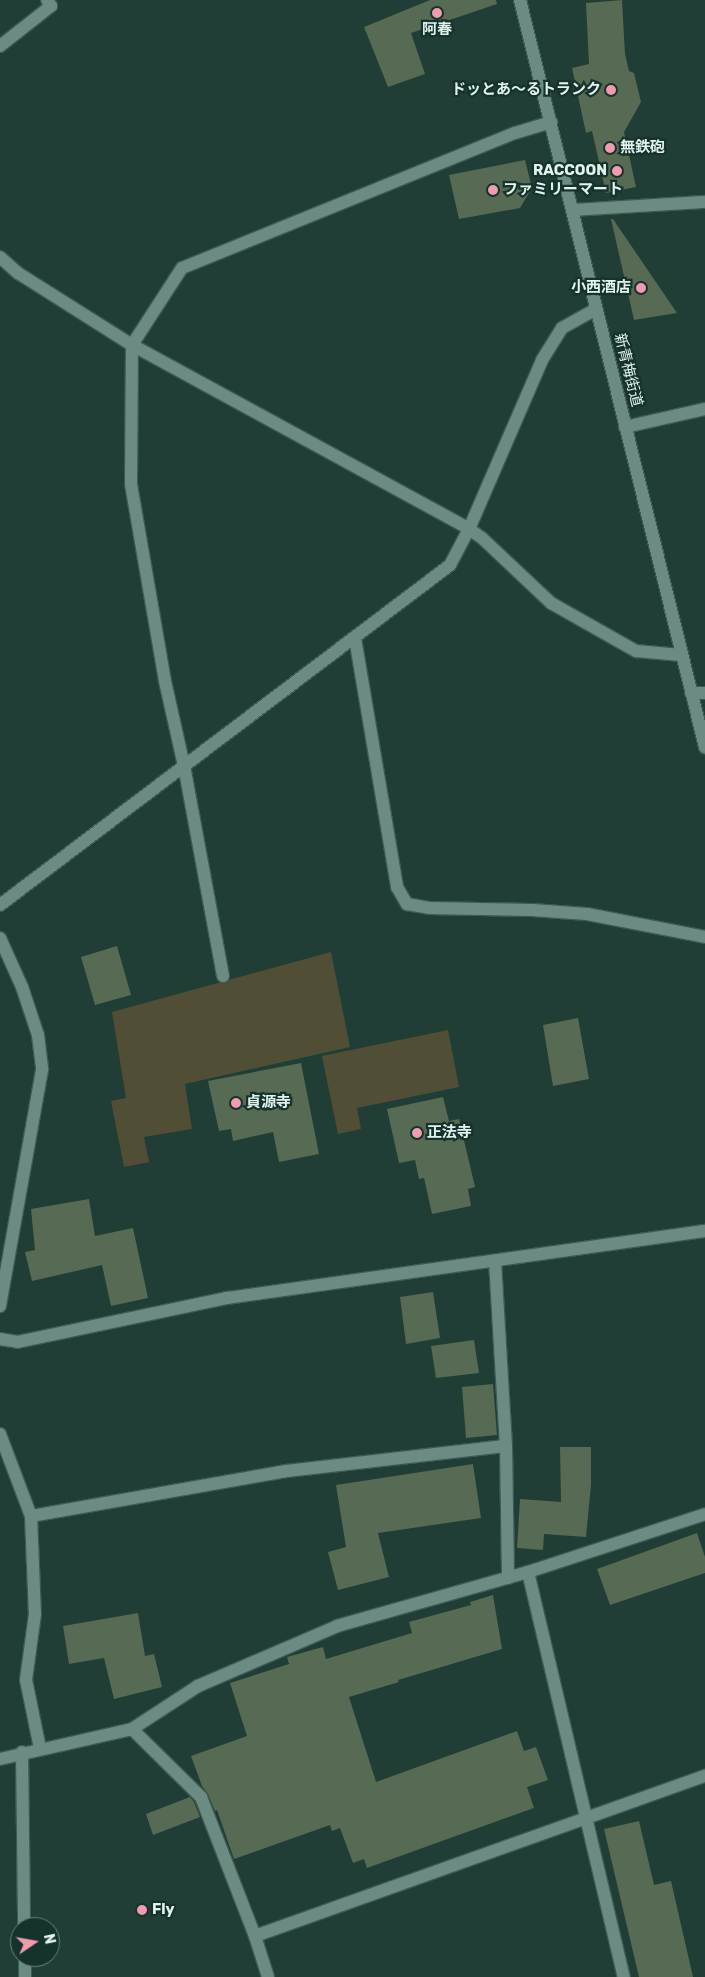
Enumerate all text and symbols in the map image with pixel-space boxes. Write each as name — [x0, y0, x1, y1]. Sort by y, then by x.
marker: 阿春 — [431, 7, 443, 19]
place label: 阿春 — [422, 21, 452, 39]
place label: ドッとあ～るトランク — [451, 81, 601, 99]
marker: ドッとあ～るトランク — [605, 84, 617, 96]
place label: 無鉄砲 — [620, 139, 665, 157]
marker: 無鉄砲 — [604, 142, 616, 154]
place label: RACCOON — [533, 162, 607, 180]
marker: RACCOON — [611, 165, 623, 177]
place label: ファミリーマート — [503, 181, 623, 199]
marker: ファミリーマート — [487, 184, 499, 196]
place label: 小西酒店 — [571, 279, 631, 297]
marker: 小西酒店 — [635, 282, 647, 294]
street label: 新青梅街道 — [610, 331, 646, 409]
place label: 貞源寺 — [246, 1094, 291, 1112]
marker: 貞源寺 — [230, 1097, 242, 1109]
place label: 正法寺 — [427, 1124, 472, 1142]
marker: 正法寺 — [411, 1127, 423, 1139]
place label: Fly — [152, 1901, 175, 1919]
marker: Fly — [136, 1904, 148, 1916]
north arrow — [10, 1917, 60, 1967]
text: N — [40, 1932, 59, 1946]

